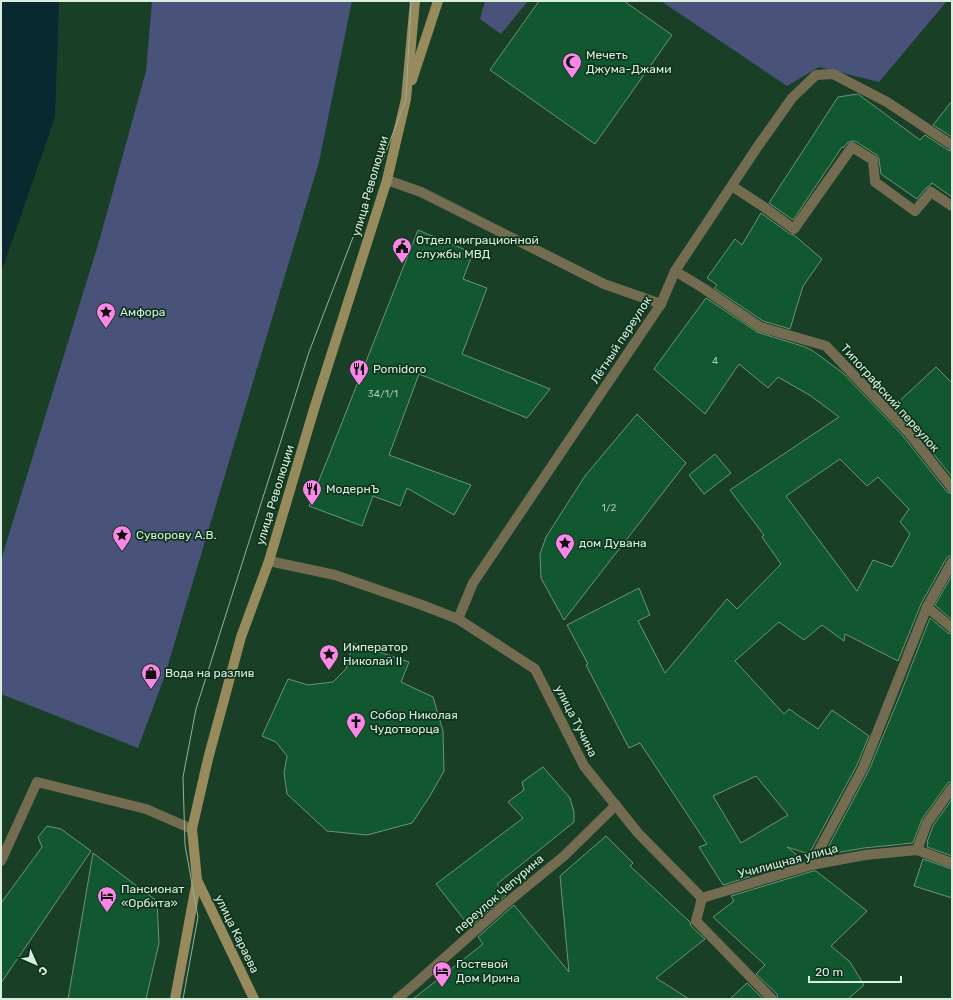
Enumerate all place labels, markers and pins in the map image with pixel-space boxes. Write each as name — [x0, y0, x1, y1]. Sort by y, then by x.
place label: Мечеть Джума-Джами — [586, 48, 671, 76]
mosque icon: Мечеть Джума-Джами — [561, 51, 583, 79]
place label: Отдел миграционной службы МВД — [416, 233, 539, 261]
public building icon: Отдел миграционной службы МВД — [391, 236, 413, 264]
place icon: Амфора — [95, 301, 117, 329]
place label: Амфора — [120, 305, 166, 319]
restaurant icon: Pomidoro — [348, 358, 370, 386]
place label: Pomidoro — [373, 362, 427, 376]
restaurant icon: МодернЪ — [301, 478, 323, 506]
place label: МодернЪ — [326, 482, 380, 496]
place icon: Суворову А.В. — [111, 524, 133, 552]
place label: Суворову А.В. — [136, 528, 217, 542]
place icon: дом Дувана — [554, 532, 576, 560]
place label: дом Дувана — [579, 536, 647, 550]
place label: Император Николай II — [343, 640, 408, 668]
place icon: Император Николай II — [318, 643, 340, 671]
shop icon: Вода на разлив — [140, 662, 162, 690]
place label: Вода на разлив — [165, 666, 255, 680]
place label: Собор Николая Чудотворца — [370, 708, 458, 736]
church icon: Собор Николая Чудотворца — [345, 711, 367, 739]
place label: Пансионат «Орбита» — [121, 882, 184, 910]
hotel icon: Пансионат «Орбита» — [96, 885, 118, 913]
place label: Гостевой Дом Ирина — [456, 957, 520, 985]
hotel icon: Гостевой Дом Ирина — [431, 960, 453, 988]

